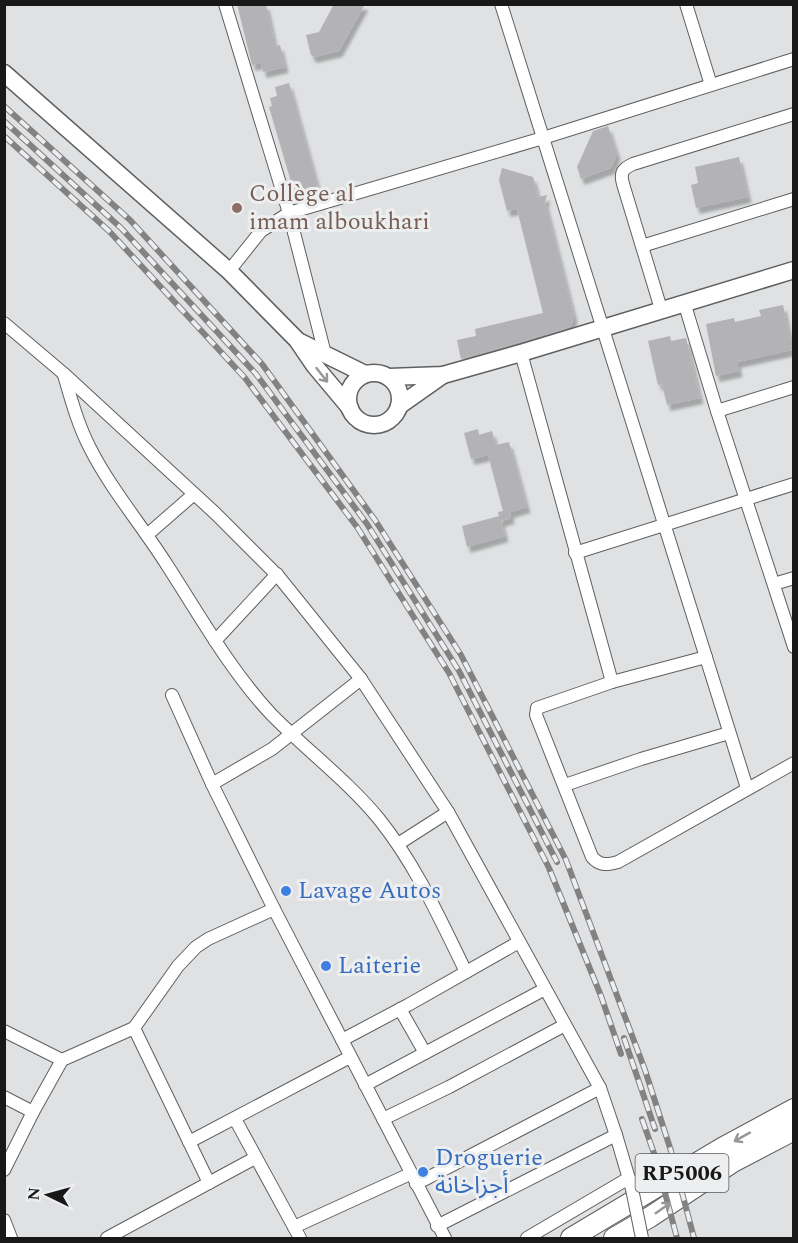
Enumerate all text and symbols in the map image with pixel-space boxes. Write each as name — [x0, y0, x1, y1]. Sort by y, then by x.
place label: Collège al imam alboukhari — [249, 176, 430, 240]
marker: Collège al imam alboukhari — [230, 201, 244, 215]
one-way arrow — [316, 367, 329, 383]
place label: Lavage Autos — [298, 873, 441, 909]
marker: Lavage Autos — [279, 884, 293, 898]
place label: Laiterie — [338, 948, 421, 984]
marker: Laiterie — [319, 959, 333, 973]
one-way arrow — [734, 1131, 751, 1143]
place label: Droguerie أجزاخانة — [435, 1140, 543, 1204]
road number: RP5006 — [636, 1154, 728, 1192]
north arrow — [18, 1165, 78, 1225]
marker: Droguerie أجزاخانة — [416, 1165, 430, 1179]
text: N — [22, 1186, 47, 1201]
one-way arrow — [655, 1202, 671, 1214]

